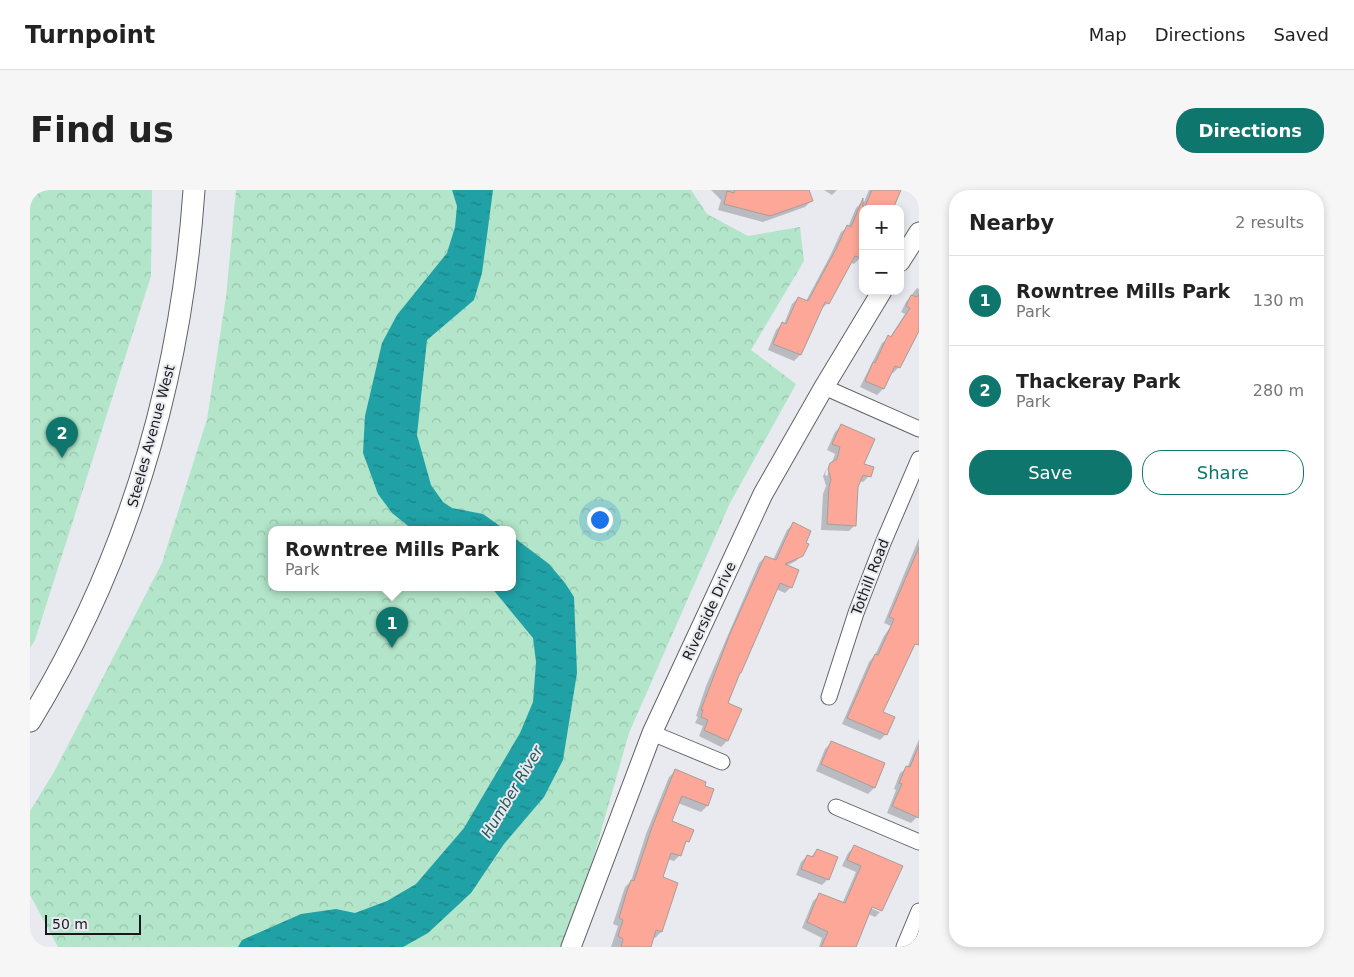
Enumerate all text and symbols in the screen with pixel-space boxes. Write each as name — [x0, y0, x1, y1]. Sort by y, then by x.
text: Turnpoint — [25, 21, 155, 49]
text: Map — [1089, 24, 1127, 45]
text: Directions — [1155, 24, 1245, 45]
text: Saved — [1273, 24, 1329, 45]
button: Directions — [1176, 108, 1324, 153]
text: Find us — [30, 110, 174, 150]
map controls — [859, 205, 904, 295]
button: + — [859, 205, 904, 250]
text: Nearby — [969, 211, 1054, 235]
text: 2 results — [1235, 213, 1304, 232]
button: − — [859, 250, 904, 295]
text: Rowntree Mills Park — [1016, 280, 1230, 302]
text: 1 — [979, 291, 991, 310]
text: 130 m — [1253, 291, 1304, 310]
text: Park — [1016, 302, 1051, 321]
street label: Steeles Avenue West — [124, 363, 178, 509]
text: Thackeray Park — [1016, 370, 1180, 392]
text: 2 — [979, 381, 991, 400]
text: 280 m — [1253, 381, 1304, 400]
text: Park — [1016, 392, 1051, 411]
pin: 2 — [46, 417, 78, 458]
button: Save — [969, 450, 1132, 495]
button: Share — [1142, 450, 1304, 495]
your location — [587, 507, 613, 533]
popup — [268, 526, 516, 591]
street label: Tothill Road — [848, 537, 892, 618]
text: Rowntree Mills Park — [285, 538, 499, 560]
street label: Riverside Drive — [679, 559, 739, 663]
text: Park — [285, 560, 319, 579]
pin: 1 — [376, 607, 408, 648]
water label: Humber River — [478, 742, 547, 841]
scale bar — [45, 912, 141, 935]
text: 50 m — [52, 916, 88, 932]

